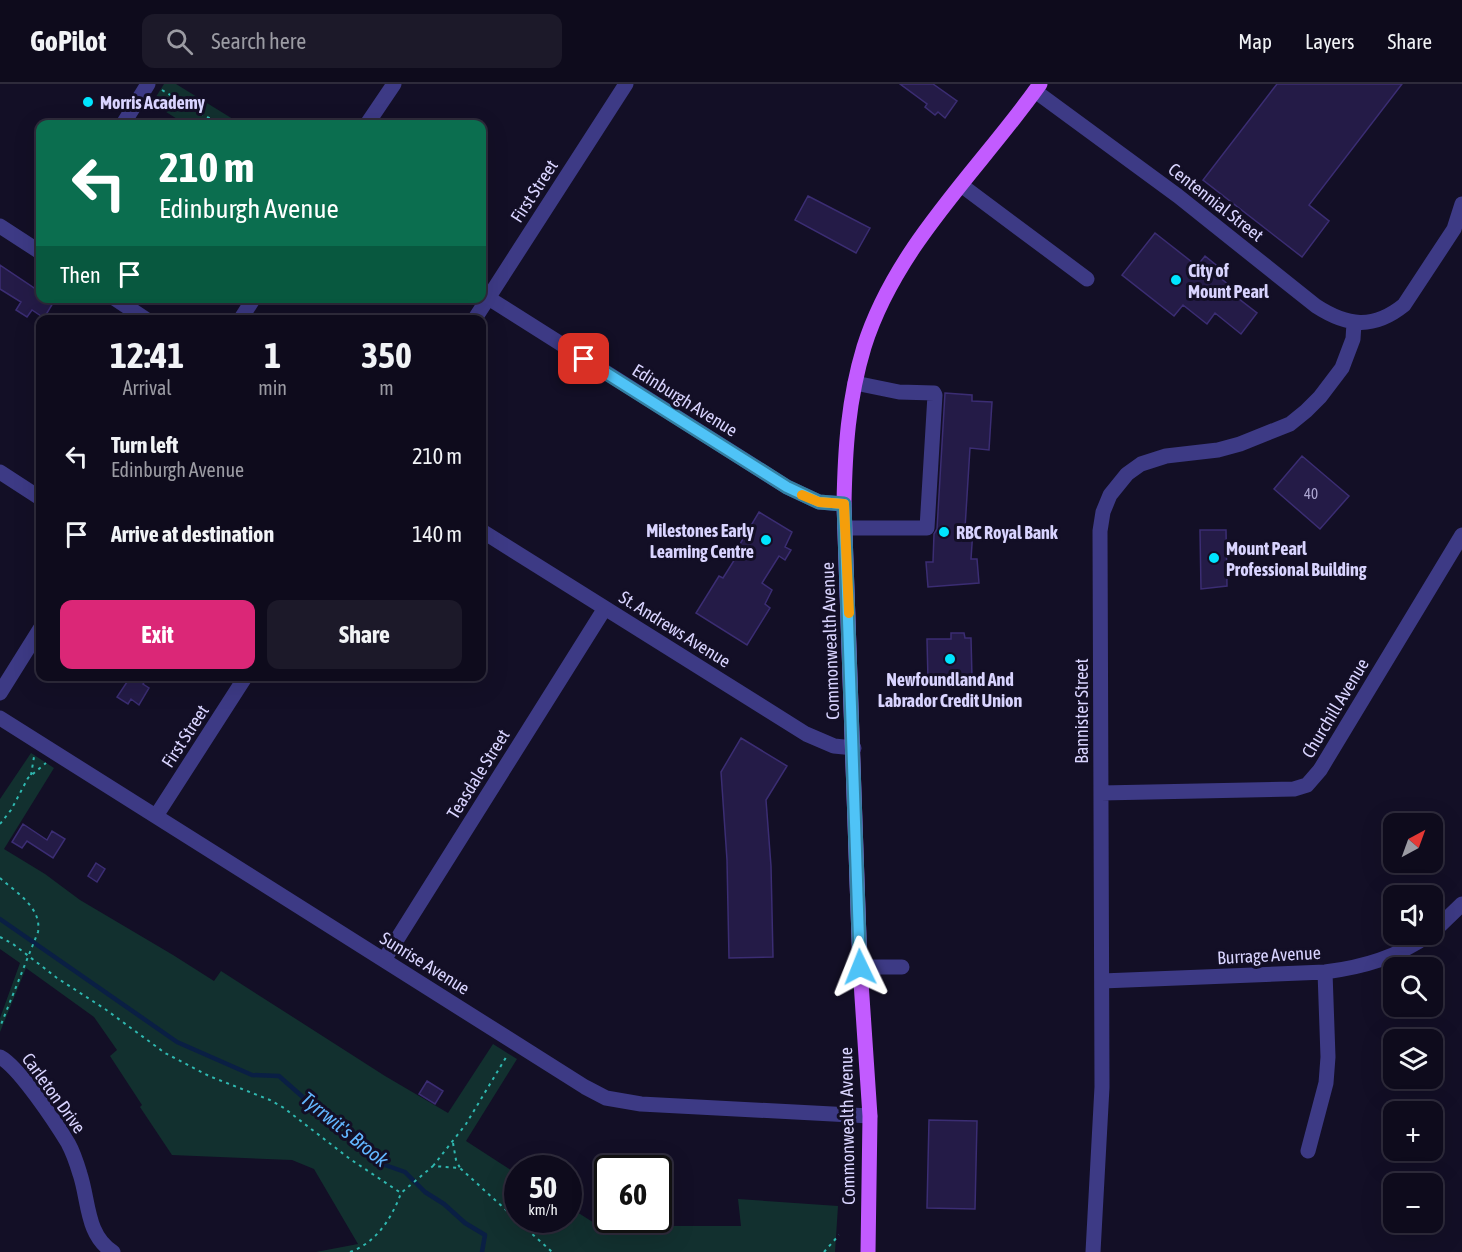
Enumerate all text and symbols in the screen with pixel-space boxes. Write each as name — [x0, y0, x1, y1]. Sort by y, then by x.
search box — [142, 14, 562, 68]
text: GoPilot — [30, 25, 106, 57]
icon: search — [163, 25, 196, 58]
text: Search here — [211, 28, 306, 54]
text: Map — [1238, 29, 1272, 53]
text: Layers — [1305, 29, 1355, 53]
text: Share — [1388, 29, 1432, 53]
place label: Morris Academy — [100, 92, 206, 113]
marker: Morris Academy — [81, 95, 95, 109]
text: 210 m — [159, 143, 254, 191]
icon: left — [60, 144, 138, 222]
street label: First Street — [506, 156, 562, 226]
street label: Centennial Street — [1164, 158, 1268, 246]
text: Edinburgh Avenue — [159, 193, 339, 224]
icon: arrive — [113, 258, 146, 291]
place label: City of Mount Pearl — [1188, 260, 1269, 302]
text: Then — [60, 262, 101, 288]
marker: City of Mount Pearl — [1169, 273, 1183, 287]
pin — [558, 333, 609, 384]
text: 12:41 — [110, 334, 184, 376]
text: 1 — [264, 334, 281, 376]
text: 350 — [361, 334, 412, 376]
icon: arrive — [567, 342, 600, 375]
street label: Edinburgh Avenue — [629, 359, 741, 441]
text: Arrival — [123, 376, 172, 399]
text: min — [258, 376, 287, 399]
text: m — [379, 376, 394, 399]
text: Turn left — [111, 432, 178, 458]
icon: left — [60, 440, 93, 473]
text: 210 m — [412, 443, 462, 469]
text: Edinburgh Avenue — [111, 458, 244, 481]
house number: 40 — [1304, 485, 1318, 502]
icon: arrive — [60, 518, 93, 551]
place label: Milestones Early Learning Centre — [646, 520, 755, 562]
text: Arrive at destination — [111, 521, 274, 547]
text: 140 m — [412, 521, 462, 547]
place label: RBC Royal Bank — [956, 522, 1059, 543]
marker: RBC Royal Bank — [937, 525, 951, 539]
marker: Milestones Early Learning Centre — [759, 533, 773, 547]
place label: Mount Pearl Professional Building — [1226, 538, 1367, 580]
marker: Mount Pearl Professional Building — [1207, 551, 1221, 565]
street label: Commonwealth Avenue — [817, 562, 843, 720]
street label: St. Andrews Avenue — [616, 586, 734, 672]
button: Exit — [60, 600, 255, 669]
button: Share — [267, 600, 462, 669]
marker: Newfoundland And Labrador Credit Union — [943, 652, 957, 666]
street label: Churchill Avenue — [1297, 655, 1373, 761]
street label: Bannister Street — [1071, 658, 1092, 764]
place label: Newfoundland And Labrador Credit Union — [878, 669, 1022, 711]
street label: First Street — [157, 701, 213, 771]
street label: Teasdale Street — [442, 725, 514, 823]
north arrow — [1383, 813, 1443, 873]
map controls — [1383, 813, 1443, 1233]
button: sound — [1383, 885, 1443, 945]
street label: Sunrise Avenue — [377, 927, 473, 999]
position arrow — [828, 935, 892, 999]
street label: Burrage Avenue — [1217, 942, 1321, 968]
button: search — [1383, 957, 1443, 1017]
button: layers — [1383, 1029, 1443, 1089]
street label: Commonwealth Avenue — [835, 1047, 859, 1205]
street label: Carleton Drive — [18, 1049, 90, 1137]
water label: Tyrrwit's Brook — [297, 1087, 393, 1171]
button: + — [1383, 1101, 1443, 1161]
speed limit sign: 60 — [594, 1155, 672, 1233]
text: 50 — [529, 1170, 557, 1204]
button: − — [1383, 1173, 1443, 1233]
text: km/h — [528, 1201, 558, 1218]

